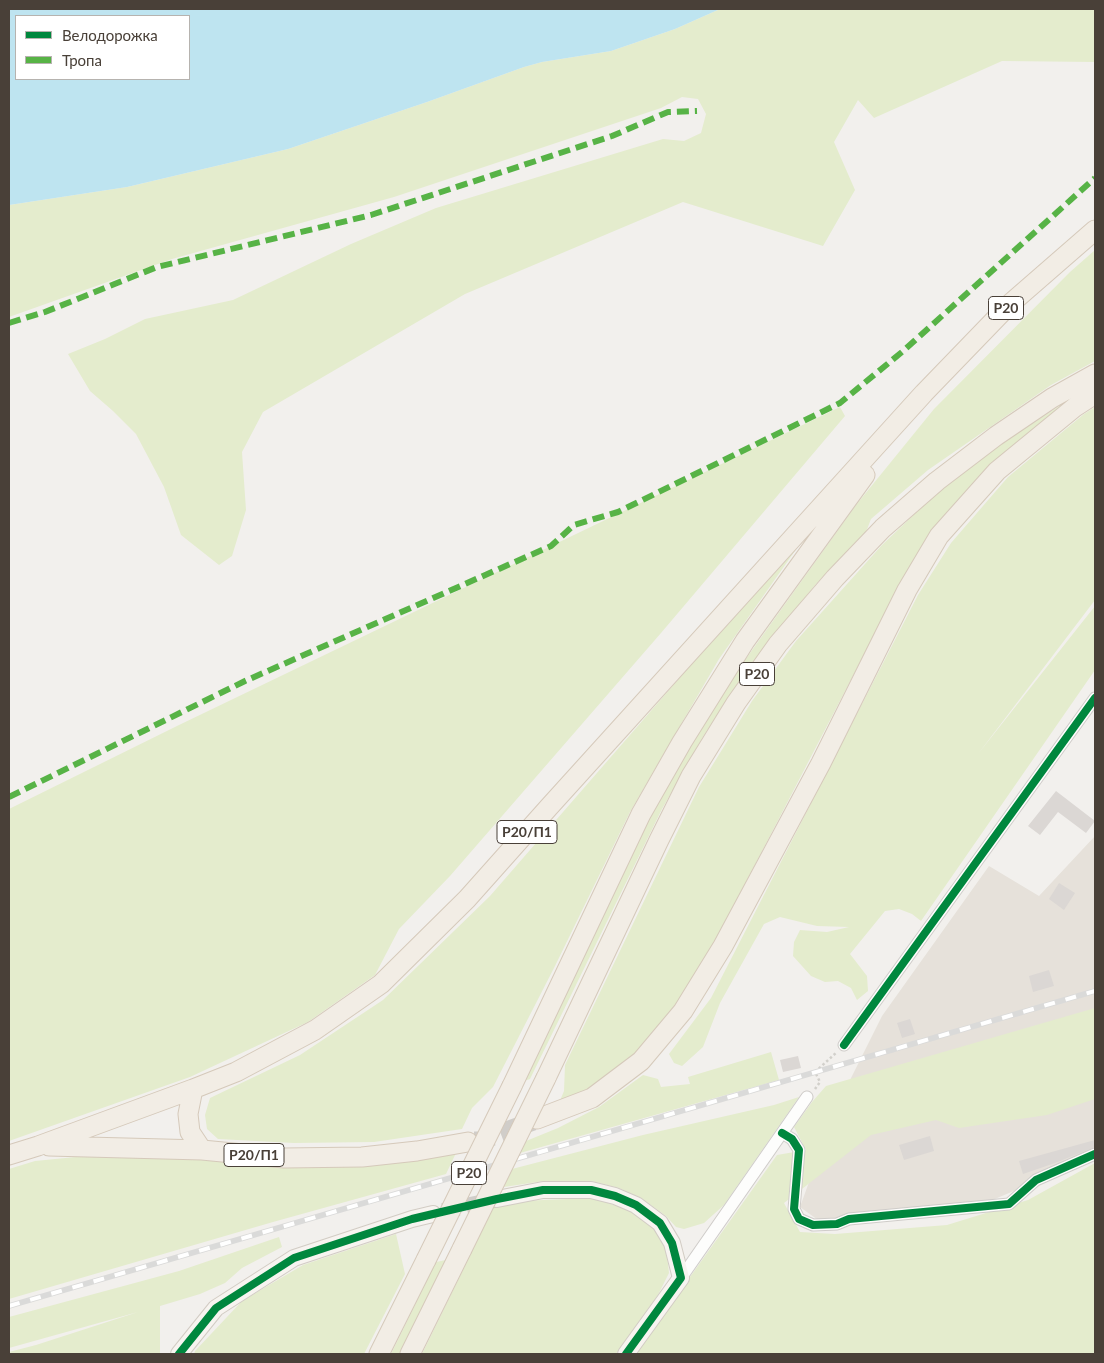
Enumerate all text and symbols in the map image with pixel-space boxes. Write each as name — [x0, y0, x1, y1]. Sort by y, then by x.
legend — [15, 15, 190, 80]
text: Велодорожка — [62, 26, 158, 44]
text: Тропа — [62, 51, 102, 69]
road number: Р20 — [988, 296, 1024, 320]
road number: Р20 — [740, 662, 774, 686]
road number: Р20/П1 — [497, 820, 557, 844]
road number: Р20/П1 — [224, 1144, 284, 1166]
road number: Р20 — [452, 1162, 486, 1184]

